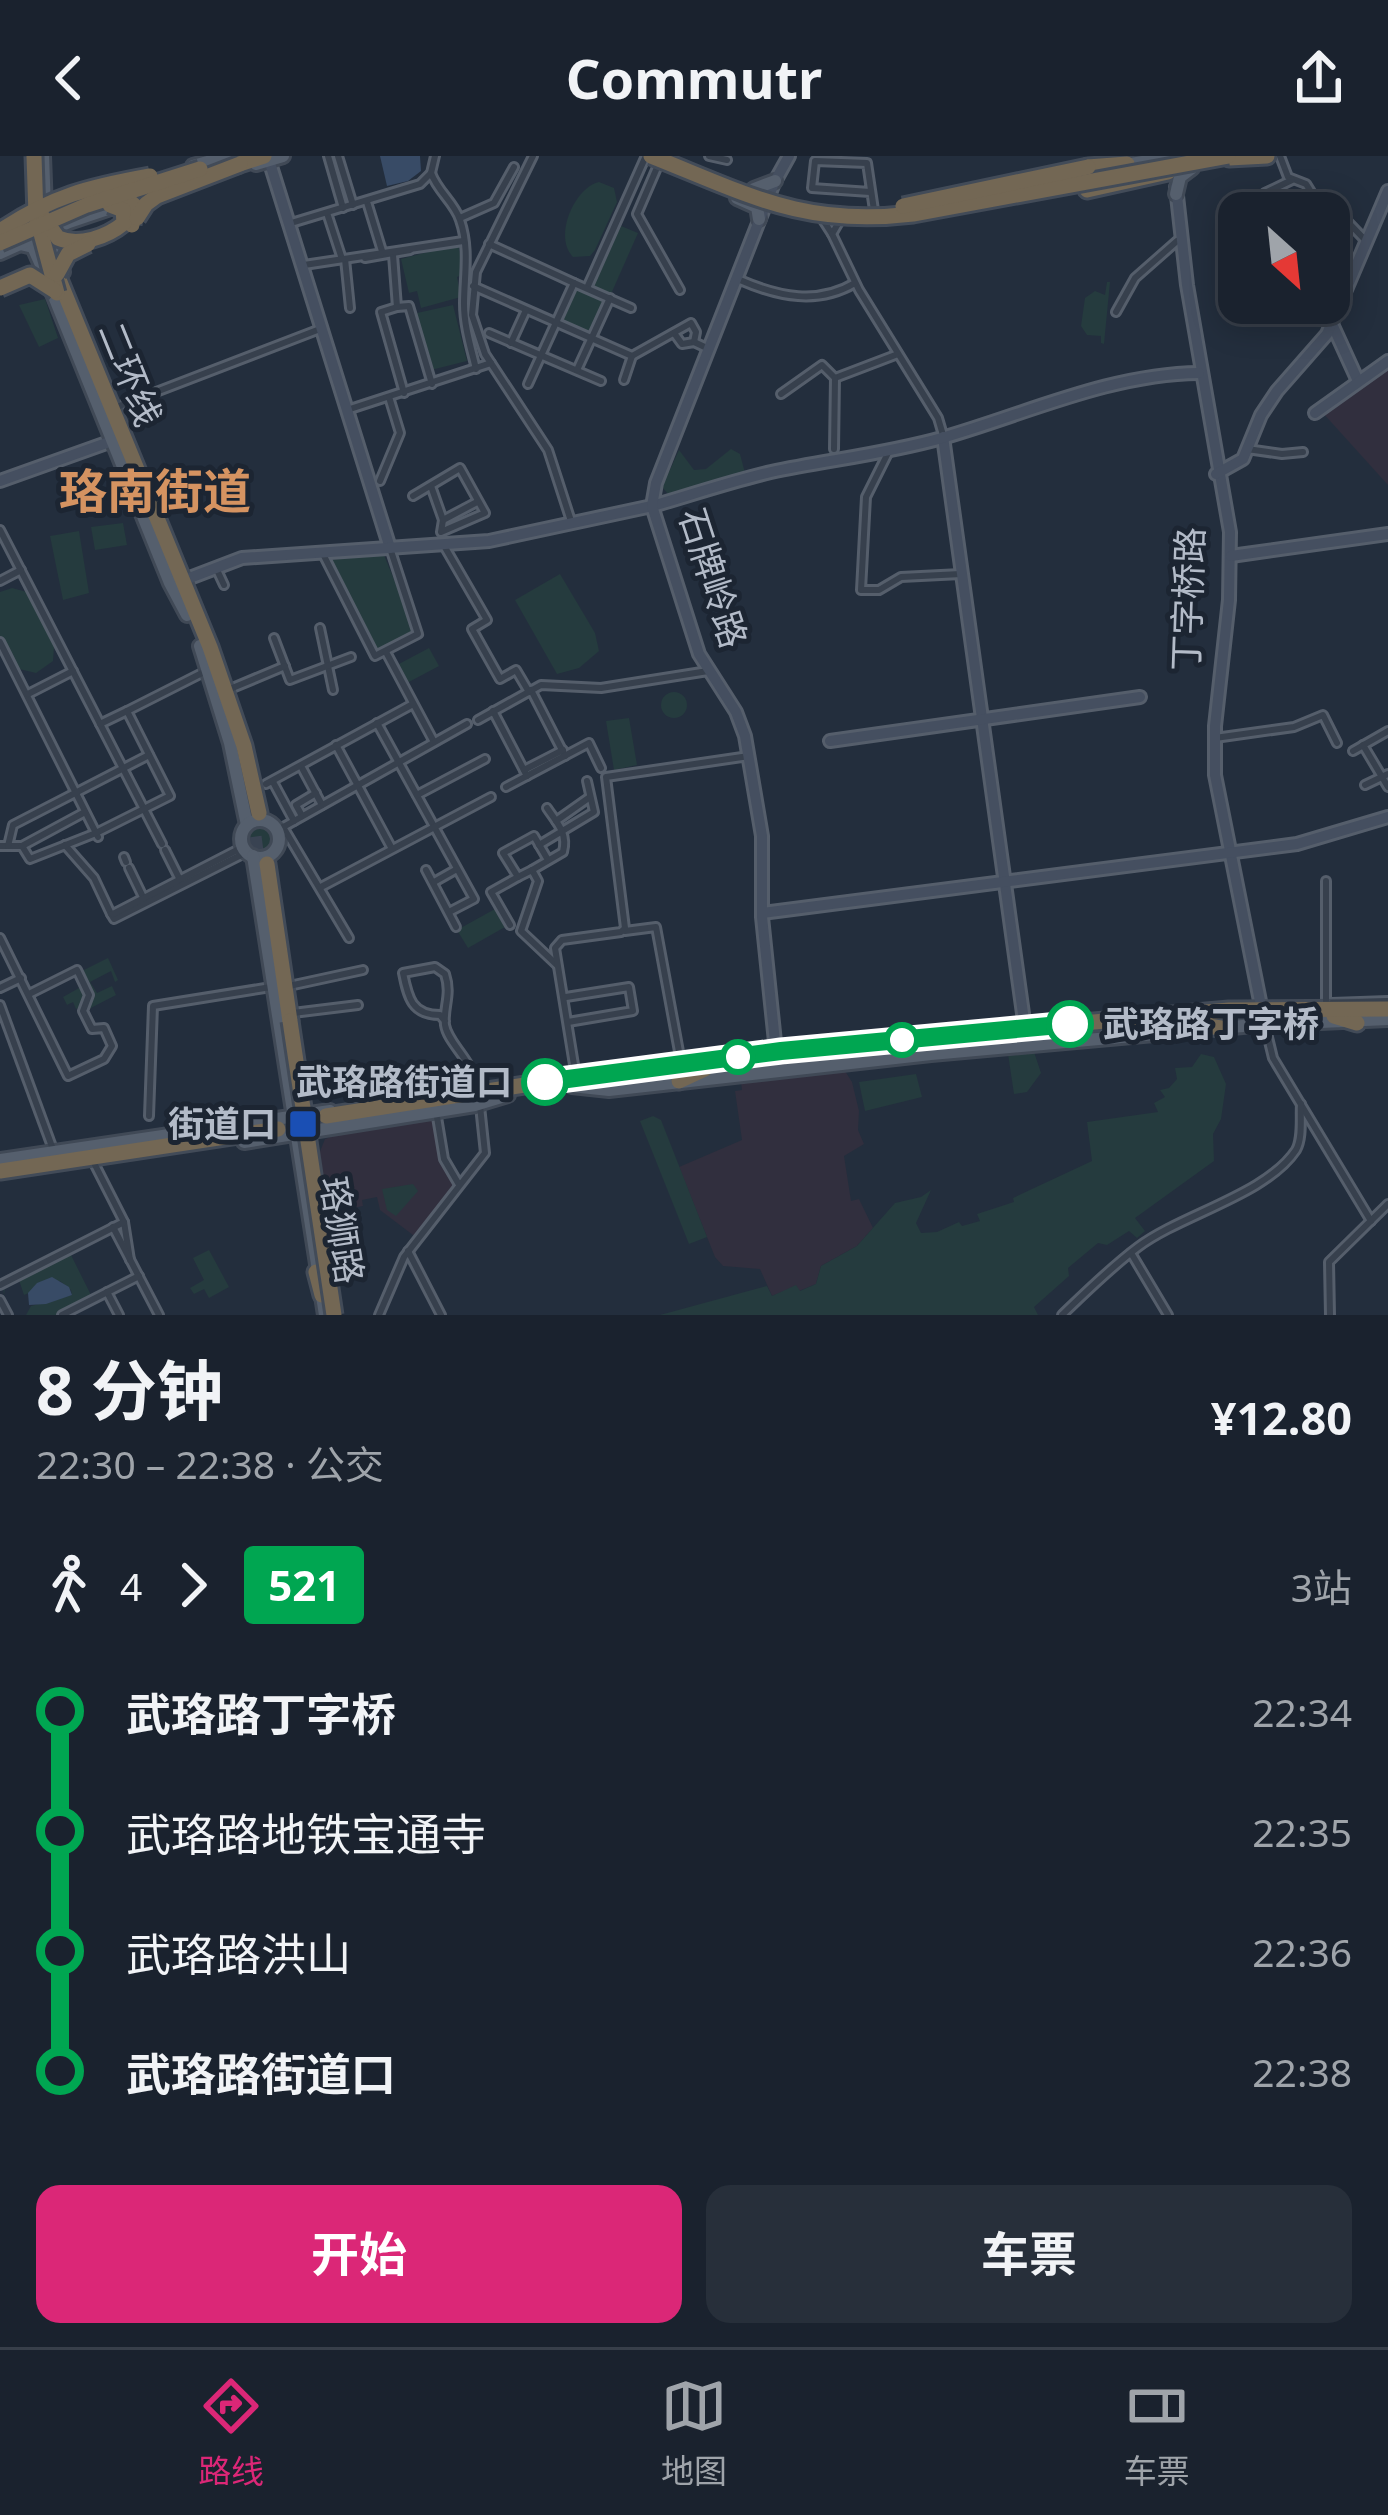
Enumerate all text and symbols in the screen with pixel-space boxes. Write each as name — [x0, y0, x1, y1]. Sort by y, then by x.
text: Commutr — [566, 41, 822, 115]
icon: back — [36, 45, 102, 111]
icon: share — [1286, 45, 1352, 111]
north arrow — [1218, 192, 1350, 324]
map controls — [1218, 192, 1350, 324]
street label: 二环线 — [88, 315, 173, 433]
district label: 珞南街道 — [59, 458, 251, 523]
street label: 石牌岭路 — [668, 502, 759, 654]
street label: 丁字桥路 — [1161, 526, 1214, 672]
place label: 武珞路丁字桥 — [1103, 999, 1319, 1048]
marker: 武珞路丁字桥 — [1048, 1002, 1092, 1046]
unlabelled marker — [886, 1024, 918, 1056]
unlabelled marker — [722, 1041, 754, 1073]
place label: 武珞路街道口 — [296, 1057, 512, 1106]
marker: 武珞路街道口 — [523, 1060, 567, 1104]
place label: 街道口 — [168, 1099, 276, 1148]
marker: 街道口 — [287, 1108, 319, 1140]
street label: 珞狮路 — [310, 1173, 375, 1287]
text: 8 分钟 — [36, 1344, 223, 1434]
text: ¥12.80 — [1211, 1387, 1352, 1448]
text: 22:30 – 22:38 · 公交 — [36, 1437, 384, 1490]
icon: walk — [36, 1552, 102, 1618]
icon: forward — [160, 1552, 226, 1618]
text: 521 — [268, 1556, 340, 1613]
text: 4 — [120, 1559, 142, 1612]
text: 3站 — [1291, 1560, 1352, 1613]
text: 武珞路丁字桥 — [126, 1683, 396, 1744]
text: 22:34 — [1252, 1685, 1352, 1738]
text: 武珞路地铁宝通寺 — [126, 1803, 486, 1864]
text: 22:35 — [1252, 1805, 1352, 1858]
text: 武珞路洪山 — [126, 1923, 351, 1984]
text: 22:36 — [1252, 1925, 1352, 1978]
text: 武珞路街道口 — [126, 2043, 396, 2104]
text: 22:38 — [1252, 2045, 1352, 2098]
button: 开始 — [36, 2185, 682, 2323]
button: 车票 — [706, 2185, 1352, 2323]
tab: 路线 — [198, 2373, 264, 2493]
tab: 地图 — [661, 2373, 727, 2493]
tab: 车票 — [1124, 2373, 1190, 2493]

